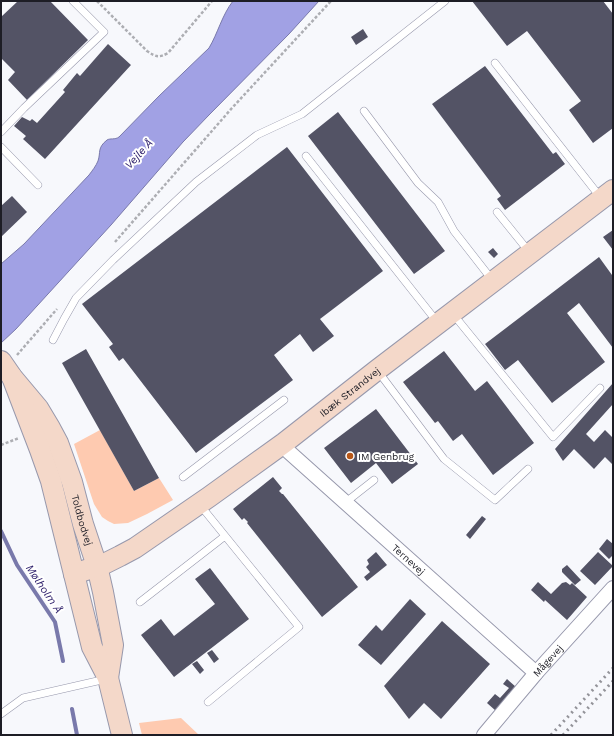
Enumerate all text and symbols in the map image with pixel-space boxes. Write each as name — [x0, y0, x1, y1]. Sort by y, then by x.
water label: Vejle Å — [122, 136, 156, 172]
street label: Ibæk Strandvej — [317, 365, 382, 419]
marker: IM Genbrug — [345, 451, 355, 461]
place label: IM Genbrug — [358, 451, 415, 462]
street label: Toldbodvej — [70, 493, 95, 547]
street label: Ternevej — [390, 542, 427, 577]
water label: Mølholm Å — [23, 562, 65, 616]
street label: Mågevej — [530, 642, 565, 678]

